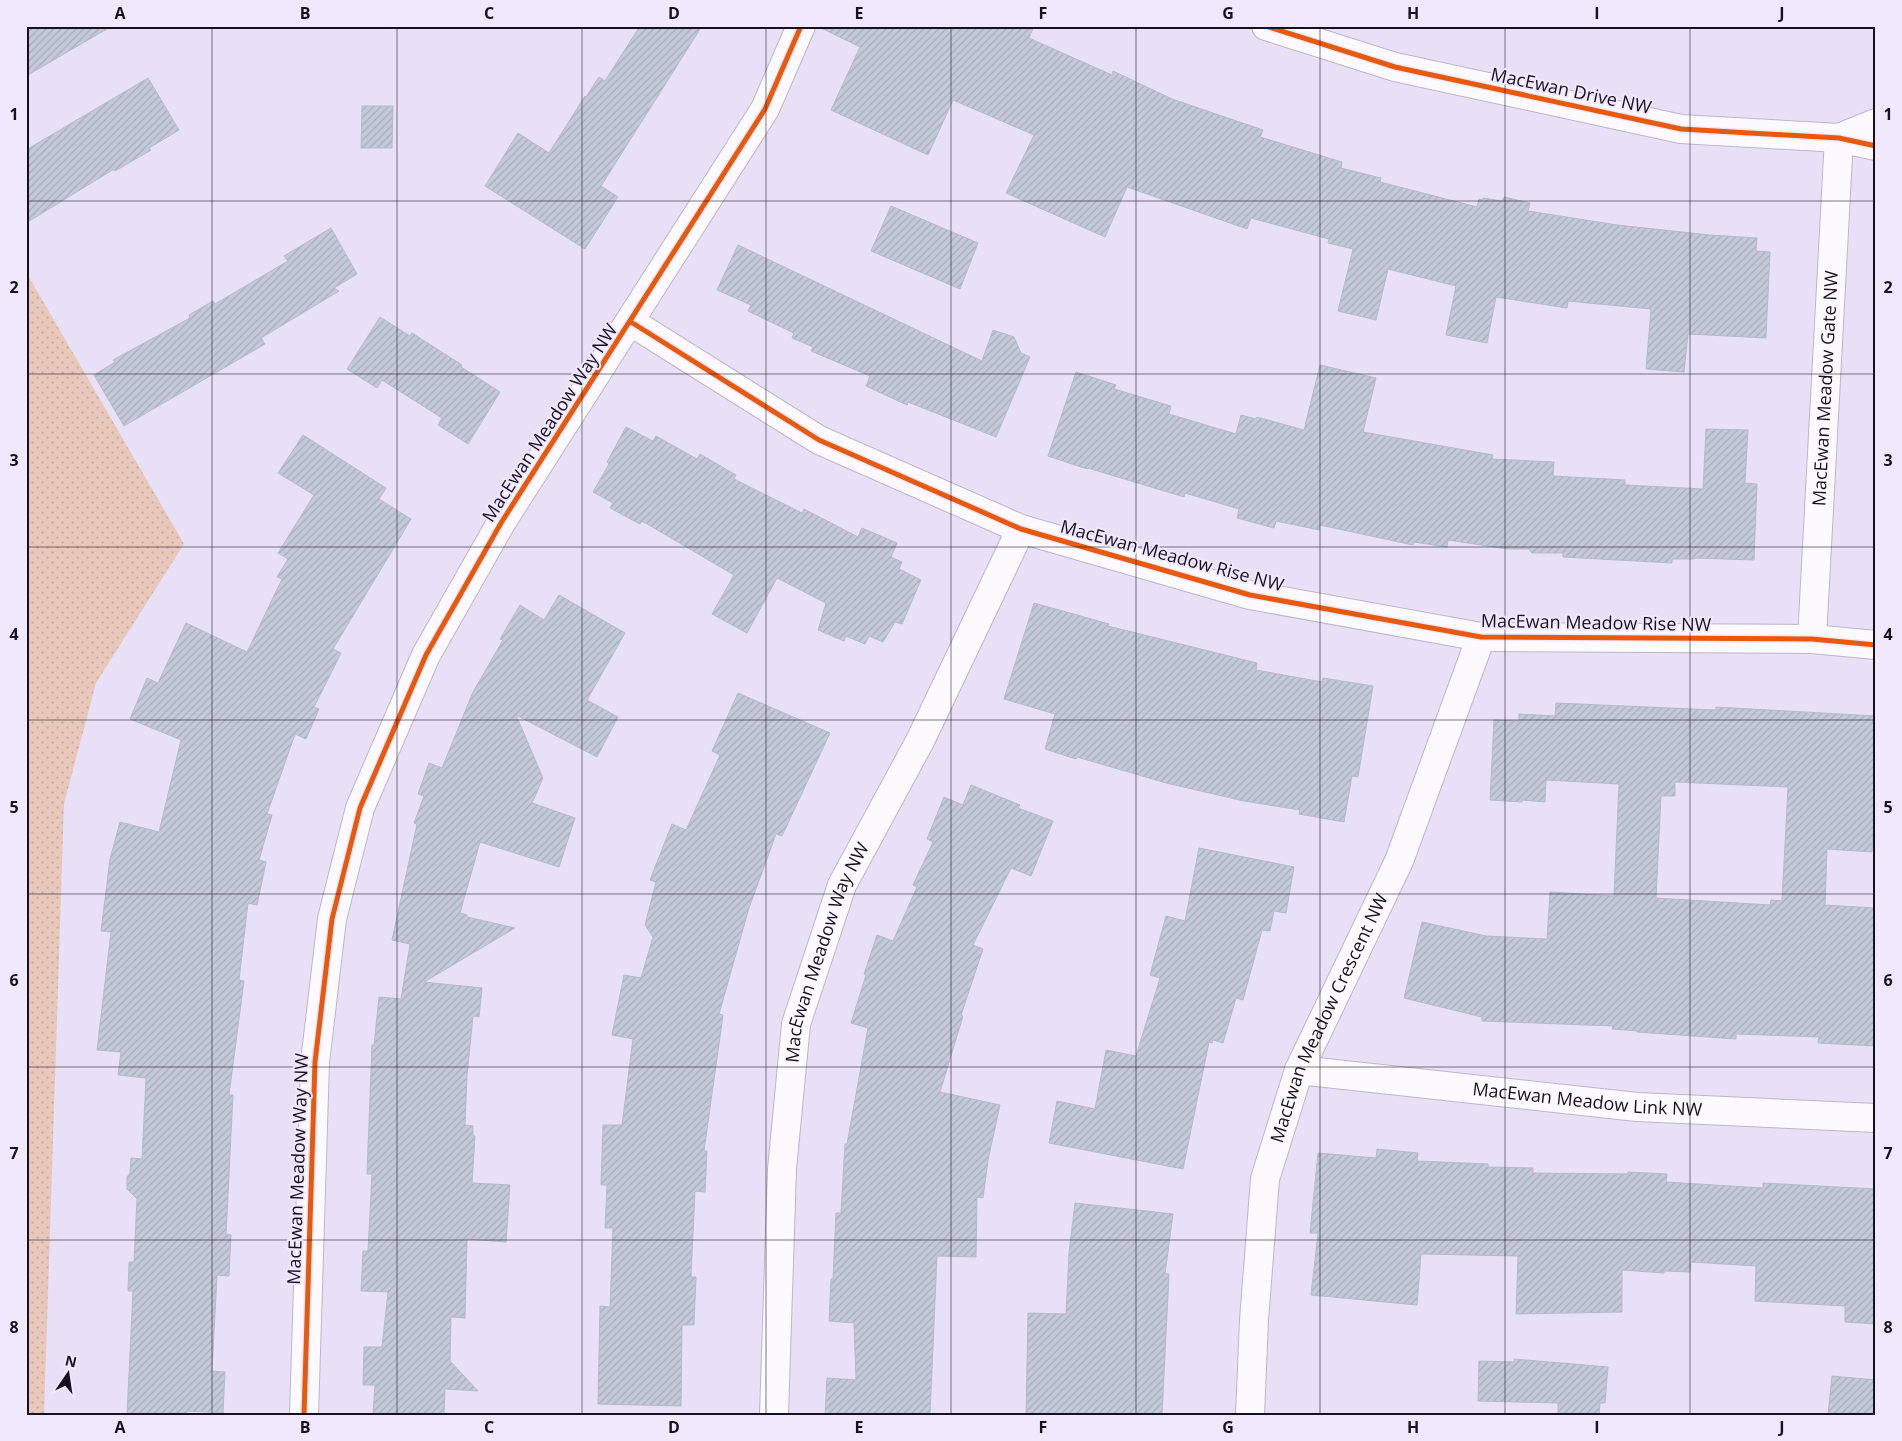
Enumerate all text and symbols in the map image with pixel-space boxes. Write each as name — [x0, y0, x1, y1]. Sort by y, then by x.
text: A — [114, 2, 126, 24]
text: B — [300, 2, 310, 24]
text: C — [484, 2, 494, 24]
text: D — [668, 2, 680, 24]
text: E — [855, 2, 864, 24]
text: F — [1039, 2, 1047, 24]
text: G — [1222, 2, 1234, 24]
text: H — [1407, 2, 1419, 24]
text: I — [1594, 2, 1600, 24]
text: J — [1777, 2, 1785, 24]
street label: MacEwan Drive NW — [1489, 61, 1654, 119]
text: 1 — [9, 103, 19, 125]
text: 1 — [1883, 103, 1893, 125]
street label: MacEwan Meadow Gate NW — [1806, 270, 1843, 507]
text: 2 — [9, 276, 19, 298]
text: 2 — [1883, 276, 1893, 298]
street label: MacEwan Meadow Way NW — [476, 318, 623, 526]
text: 3 — [9, 449, 19, 471]
text: 3 — [1883, 449, 1893, 471]
street label: MacEwan Meadow Rise NW — [1058, 514, 1287, 597]
street label: MacEwan Meadow Rise NW — [1481, 608, 1712, 636]
text: 4 — [9, 623, 19, 645]
text: 4 — [1883, 623, 1893, 645]
text: 5 — [9, 796, 19, 818]
text: 5 — [1883, 796, 1893, 818]
street label: MacEwan Meadow Way NW — [779, 837, 874, 1064]
street label: MacEwan Meadow Crescent NW — [1264, 889, 1393, 1145]
text: 6 — [9, 969, 19, 991]
text: 6 — [1883, 969, 1893, 991]
street label: MacEwan Meadow Way NW — [281, 1052, 313, 1285]
street label: MacEwan Meadow Link NW — [1471, 1076, 1703, 1121]
text: 7 — [9, 1142, 19, 1164]
text: 7 — [1883, 1142, 1893, 1164]
text: 8 — [9, 1316, 19, 1338]
text: 8 — [1883, 1316, 1893, 1338]
north arrow — [42, 1348, 92, 1398]
text: N — [63, 1350, 79, 1371]
text: A — [114, 1416, 126, 1438]
text: B — [300, 1416, 310, 1438]
text: C — [484, 1416, 494, 1438]
text: D — [668, 1416, 680, 1438]
text: E — [855, 1416, 864, 1438]
text: F — [1039, 1416, 1047, 1438]
text: G — [1222, 1416, 1234, 1438]
text: H — [1407, 1416, 1419, 1438]
text: I — [1594, 1416, 1600, 1438]
text: J — [1777, 1416, 1785, 1438]

